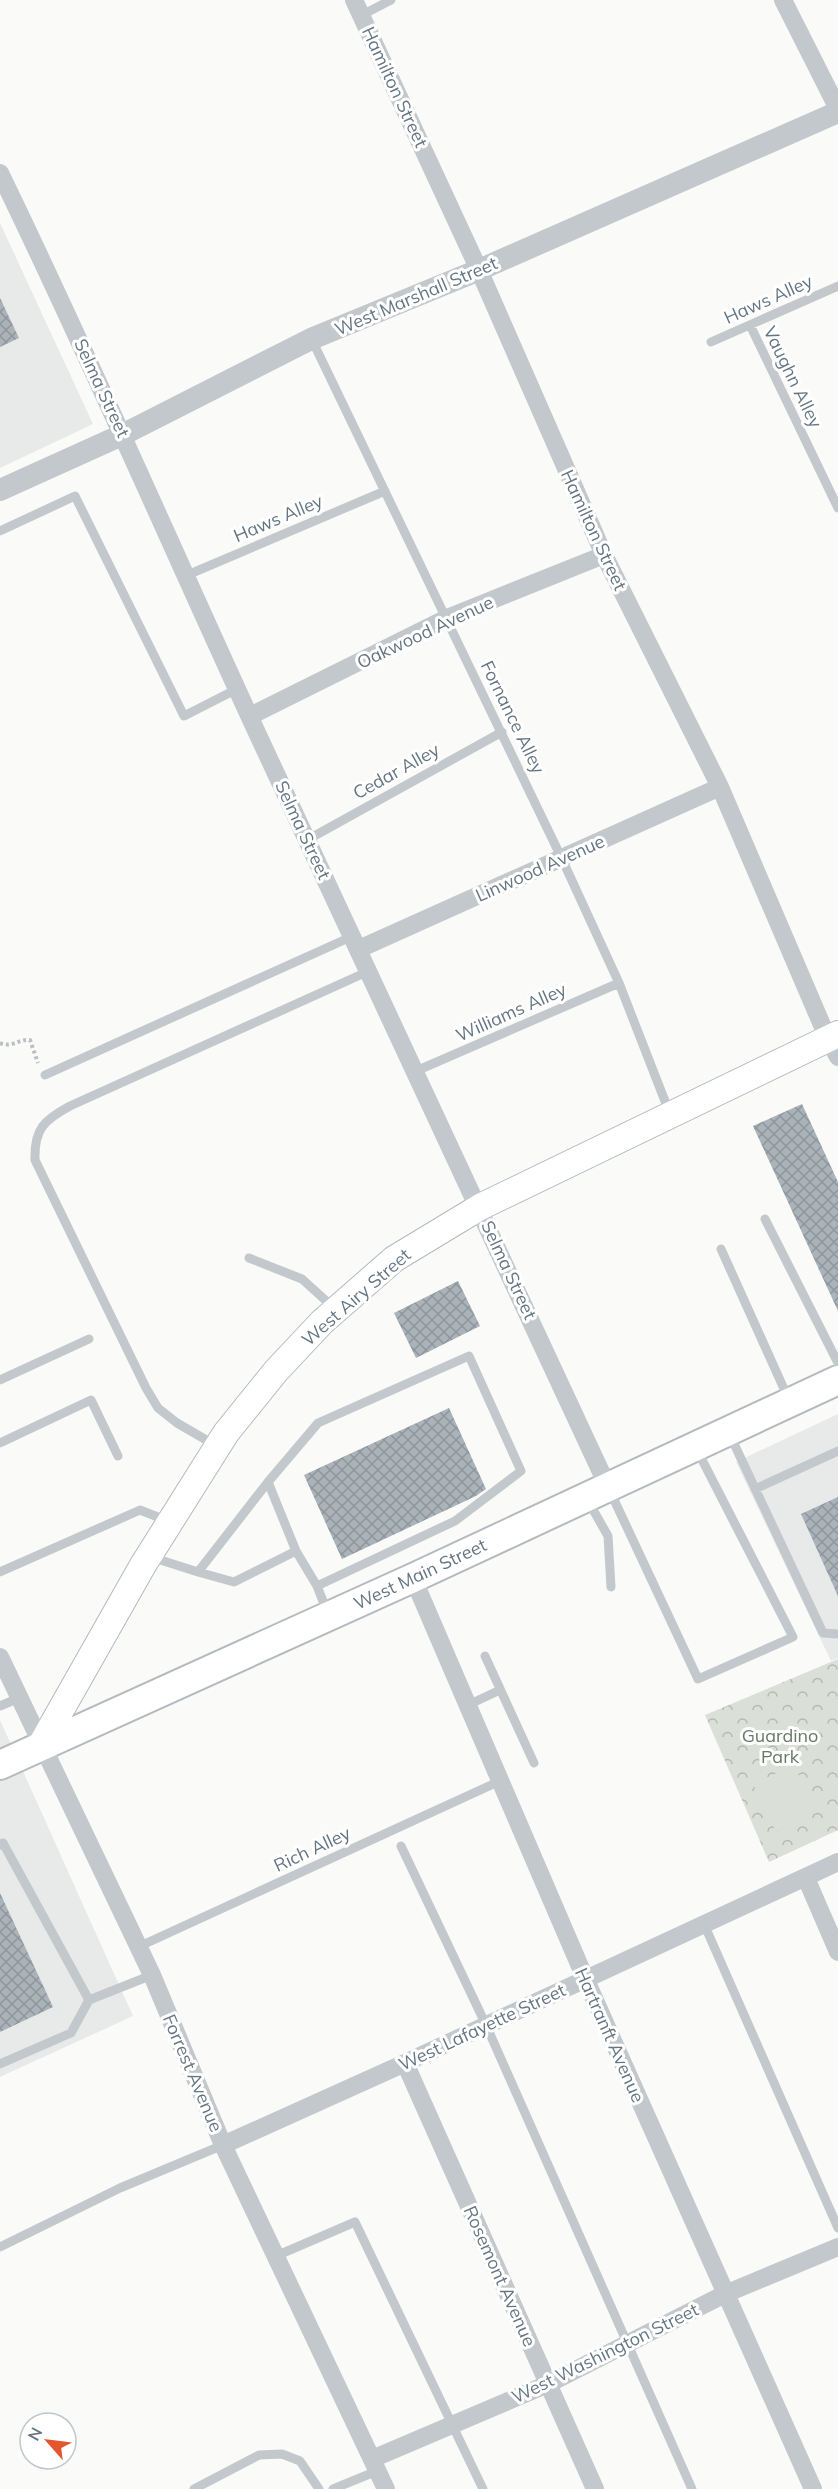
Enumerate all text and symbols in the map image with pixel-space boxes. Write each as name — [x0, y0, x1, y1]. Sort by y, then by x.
street label: Hamilton Street — [357, 23, 433, 151]
street label: West Marshall Street — [331, 251, 501, 341]
street label: Haws Alley — [720, 269, 816, 329]
street label: Vaughn Alley — [758, 322, 828, 432]
street label: Selma Street — [69, 335, 135, 441]
street label: Hamilton Street — [556, 466, 632, 594]
street label: Haws Alley — [230, 489, 326, 547]
street label: Oakwood Avenue — [353, 590, 497, 674]
street label: Fornance Alley — [476, 657, 550, 778]
street label: Cedar Alley — [349, 738, 444, 804]
street label: Selma Street — [270, 777, 336, 883]
street label: Linwood Avenue — [472, 829, 608, 907]
street label: Williams Alley — [452, 977, 570, 1047]
street label: Selma Street — [476, 1217, 542, 1323]
street label: West Airy Street — [297, 1243, 415, 1351]
street label: West Main Street — [350, 1533, 490, 1615]
park label: Guardino Park — [742, 1724, 818, 1768]
street label: Rich Alley — [270, 1821, 354, 1877]
street label: Hartranft Avenue — [570, 1964, 650, 2106]
street label: West Lafayette Street — [395, 1978, 569, 2076]
street label: Forrest Avenue — [158, 2011, 228, 2135]
street label: Rosemont Avenue — [459, 2202, 541, 2350]
street label: West Washington Street — [508, 2298, 702, 2408]
north arrow — [18, 2411, 78, 2471]
text: N — [23, 2424, 46, 2444]

